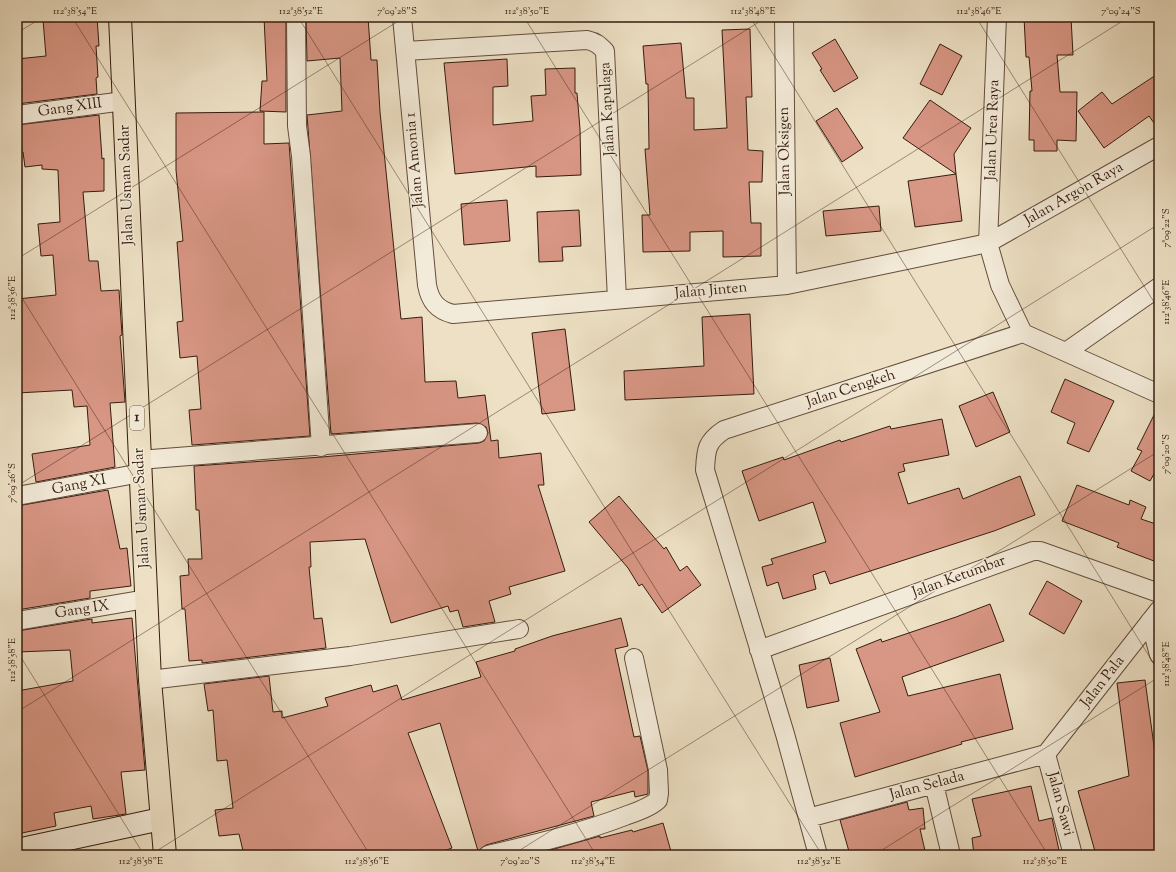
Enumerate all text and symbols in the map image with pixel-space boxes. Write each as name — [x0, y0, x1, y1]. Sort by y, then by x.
text: 112°38'54"E — [53, 4, 97, 19]
text: 112°38'52"E — [279, 4, 323, 19]
text: 7°09'28"S — [377, 4, 417, 19]
text: 112°38'50"E — [505, 4, 549, 19]
text: 112°38'48"E — [731, 4, 775, 19]
text: 112°38'46"E — [957, 4, 1001, 19]
text: 7°09'24"S — [1101, 4, 1141, 19]
street label: Jalan Kapulaga — [595, 61, 621, 158]
street label: Jalan Urea Raya — [981, 79, 1005, 182]
street label: Gang XIII — [37, 93, 103, 123]
street label: Jalan Oksigen — [774, 106, 796, 196]
street label: Jalan Amonia 1 — [400, 112, 430, 209]
street label: Jalan Usman Sadar — [114, 124, 140, 247]
street label: Jalan Argon Raya — [1020, 157, 1128, 231]
text: 7°09'22"S — [1159, 208, 1174, 248]
text: 112°38'56"E — [5, 276, 20, 320]
street label: Jalan Jinten — [673, 277, 748, 305]
text: 112°38'46"E — [1159, 280, 1174, 324]
street label: Jalan Cengkeh — [803, 365, 899, 414]
road number: 1 — [130, 406, 144, 430]
text: 7°09'20"S — [1159, 434, 1174, 474]
street label: Jalan Usman Sadar — [128, 447, 156, 570]
text: 7°09'26"S — [5, 463, 20, 503]
street label: Gang XI — [50, 469, 108, 501]
street label: Jalan Ketumbar — [908, 550, 1009, 604]
street label: Gang IX — [53, 595, 111, 625]
text: 112°38'58"E — [5, 638, 20, 682]
text: 112°38'48"E — [1159, 642, 1174, 686]
street label: Jalan Pala — [1075, 652, 1130, 713]
street label: Jalan Selada — [886, 766, 967, 806]
street label: Jalan Sawi — [1041, 769, 1079, 838]
text: 112°38'58"E — [119, 854, 163, 869]
text: 112°38'56"E — [345, 854, 389, 869]
text: 7°09'20"S — [500, 854, 540, 869]
text: 112°38'54"E — [571, 854, 615, 869]
text: 112°38'52"E — [797, 854, 841, 869]
text: 112°38'50"E — [1023, 854, 1067, 869]

